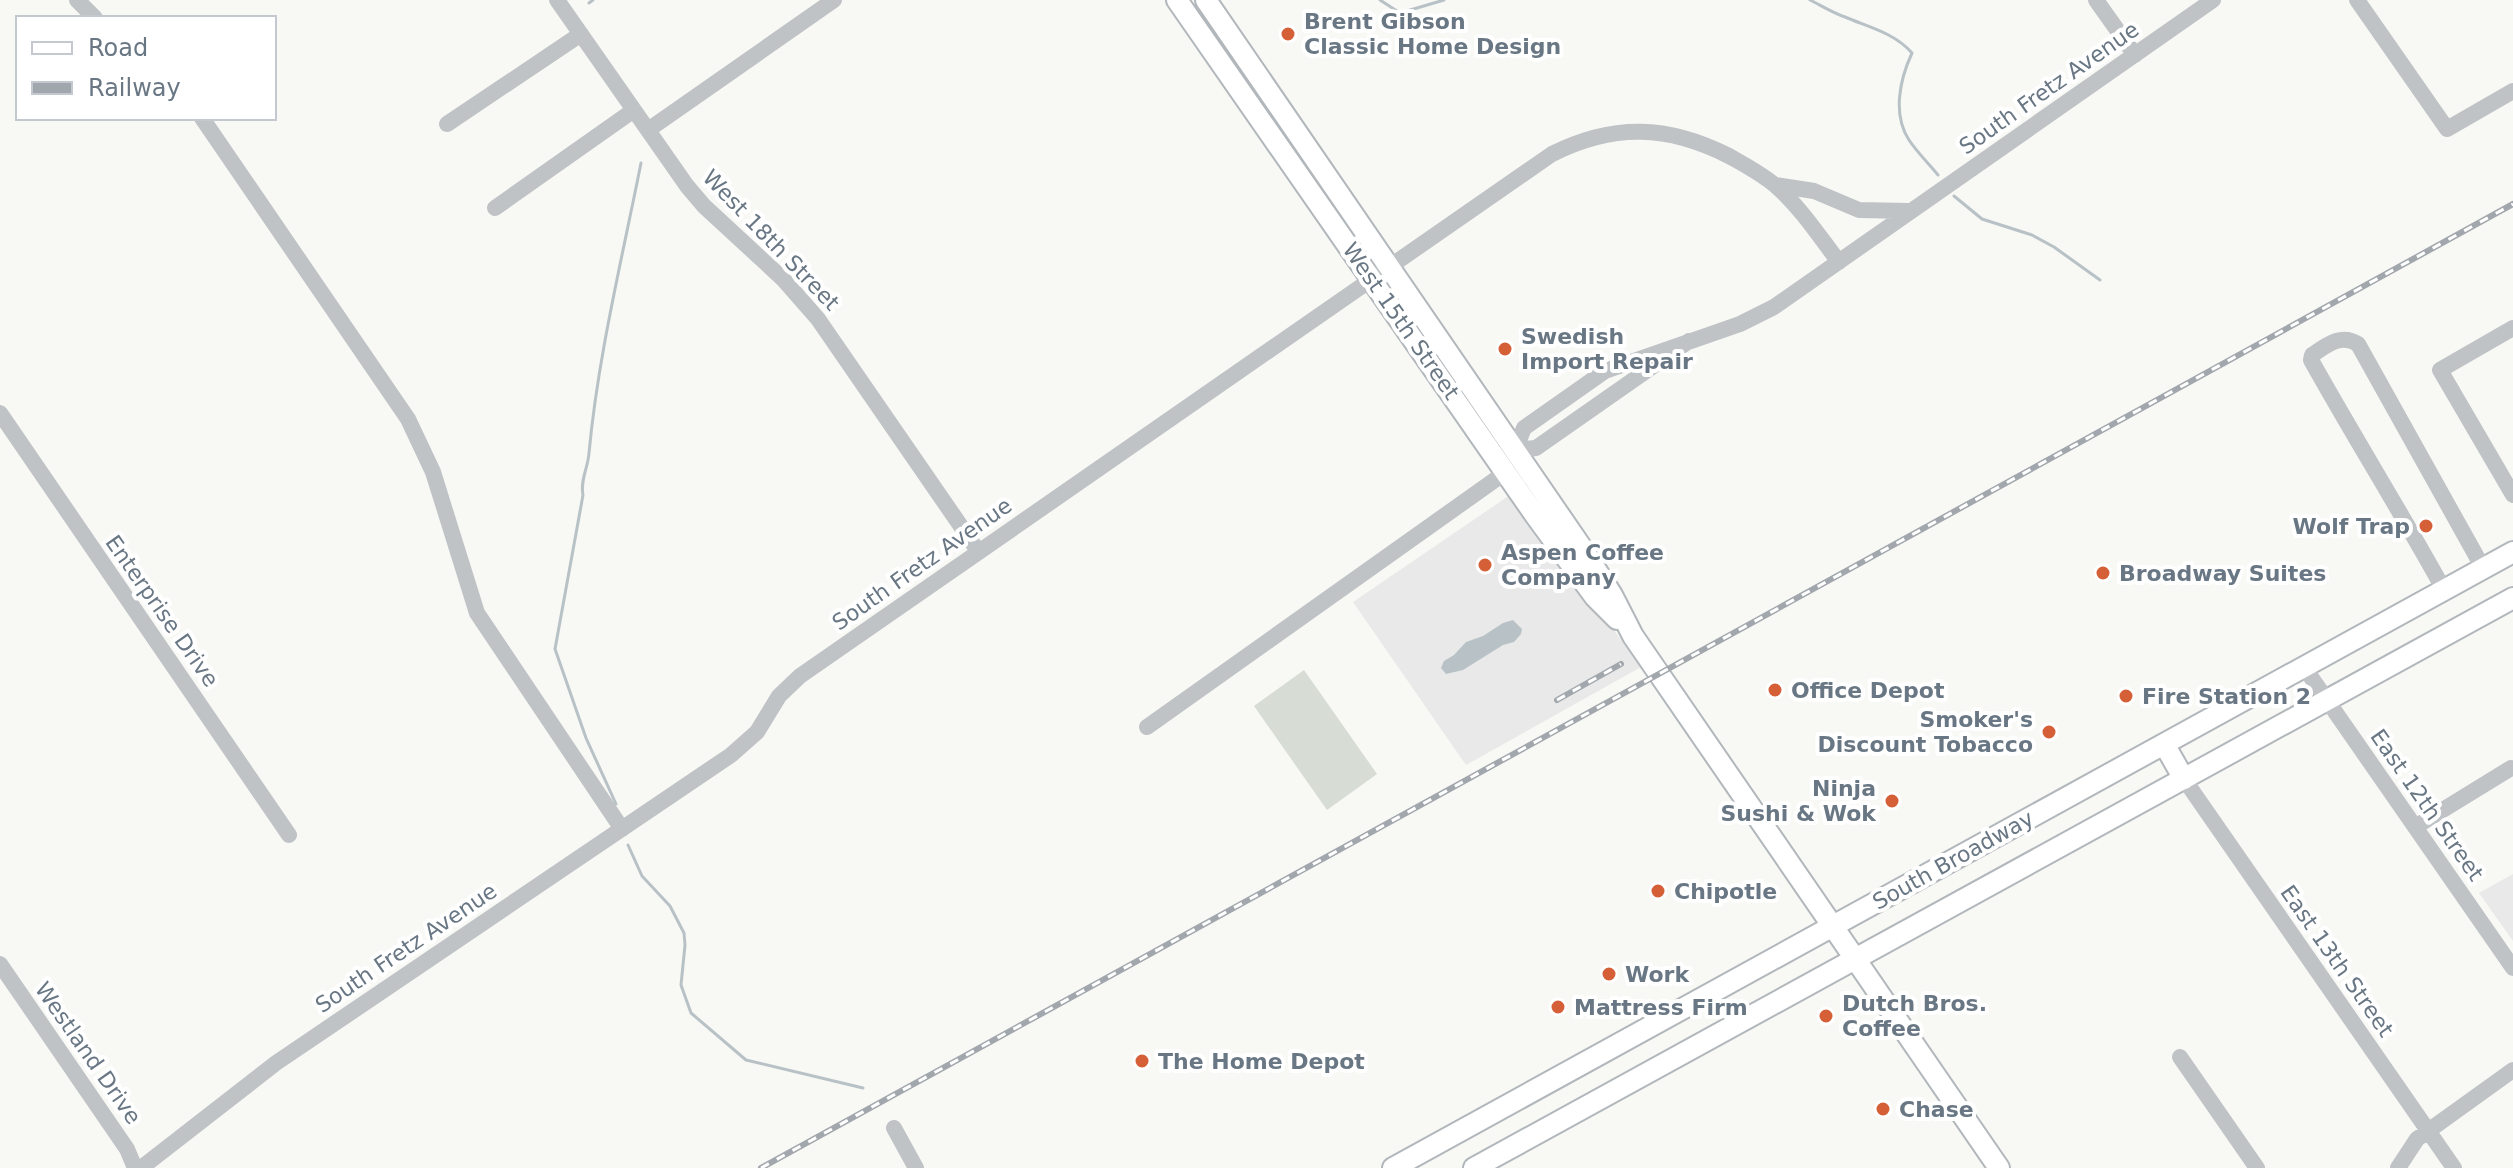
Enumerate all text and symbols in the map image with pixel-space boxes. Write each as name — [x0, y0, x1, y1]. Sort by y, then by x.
place label: Brent Gibson Classic Home Design — [1304, 9, 1561, 59]
legend — [16, 16, 276, 120]
street label: South Fretz Avenue — [1955, 17, 2143, 159]
marker: Brent Gibson Classic Home Design — [1279, 25, 1297, 43]
text: Road — [88, 34, 148, 62]
text: Railway — [88, 74, 181, 102]
street label: West 18th Street — [698, 165, 845, 316]
street label: West 15th Street — [1338, 238, 1465, 404]
place label: Swedish Import Repair — [1521, 324, 1693, 374]
marker: Swedish Import Repair — [1496, 340, 1514, 358]
street label: South Fretz Avenue — [828, 493, 1016, 635]
place label: Wolf Trap — [2293, 514, 2410, 539]
marker: Wolf Trap — [2417, 517, 2435, 535]
street label: Enterprise Drive — [100, 531, 224, 691]
place label: Aspen Coffee Company — [1501, 540, 1664, 590]
marker: Aspen Coffee Company — [1476, 556, 1494, 574]
place label: Broadway Suites — [2119, 561, 2326, 586]
marker: Broadway Suites — [2094, 564, 2112, 582]
place label: Office Depot — [1791, 678, 1945, 703]
marker: Office Depot — [1766, 681, 1784, 699]
place label: Fire Station 2 — [2142, 684, 2311, 709]
marker: Fire Station 2 — [2117, 687, 2135, 705]
place label: Smoker's Discount Tobacco — [1817, 707, 2033, 757]
marker: Smoker's Discount Tobacco — [2040, 723, 2058, 741]
street label: East 12th Street — [2365, 725, 2489, 886]
place label: Ninja Sushi & Wok — [1720, 776, 1877, 826]
marker: Ninja Sushi & Wok — [1883, 792, 1901, 810]
street label: South Broadway — [1868, 805, 2038, 915]
street label: South Fretz Avenue — [311, 878, 501, 1018]
place label: Chipotle — [1674, 879, 1777, 904]
street label: East 13th Street — [2275, 881, 2399, 1042]
marker: Chipotle — [1649, 882, 1667, 900]
place label: Work — [1625, 962, 1690, 987]
marker: Work — [1600, 965, 1618, 983]
street label: Westland Drive — [30, 977, 146, 1129]
place label: Dutch Bros. Coffee — [1842, 991, 1987, 1041]
place label: Mattress Firm — [1574, 995, 1748, 1020]
marker: Mattress Firm — [1549, 998, 1567, 1016]
marker: Dutch Bros. Coffee — [1817, 1007, 1835, 1025]
place label: The Home Depot — [1158, 1049, 1365, 1074]
marker: The Home Depot — [1133, 1052, 1151, 1070]
place label: Chase — [1899, 1097, 1974, 1122]
marker: Chase — [1874, 1100, 1892, 1118]

